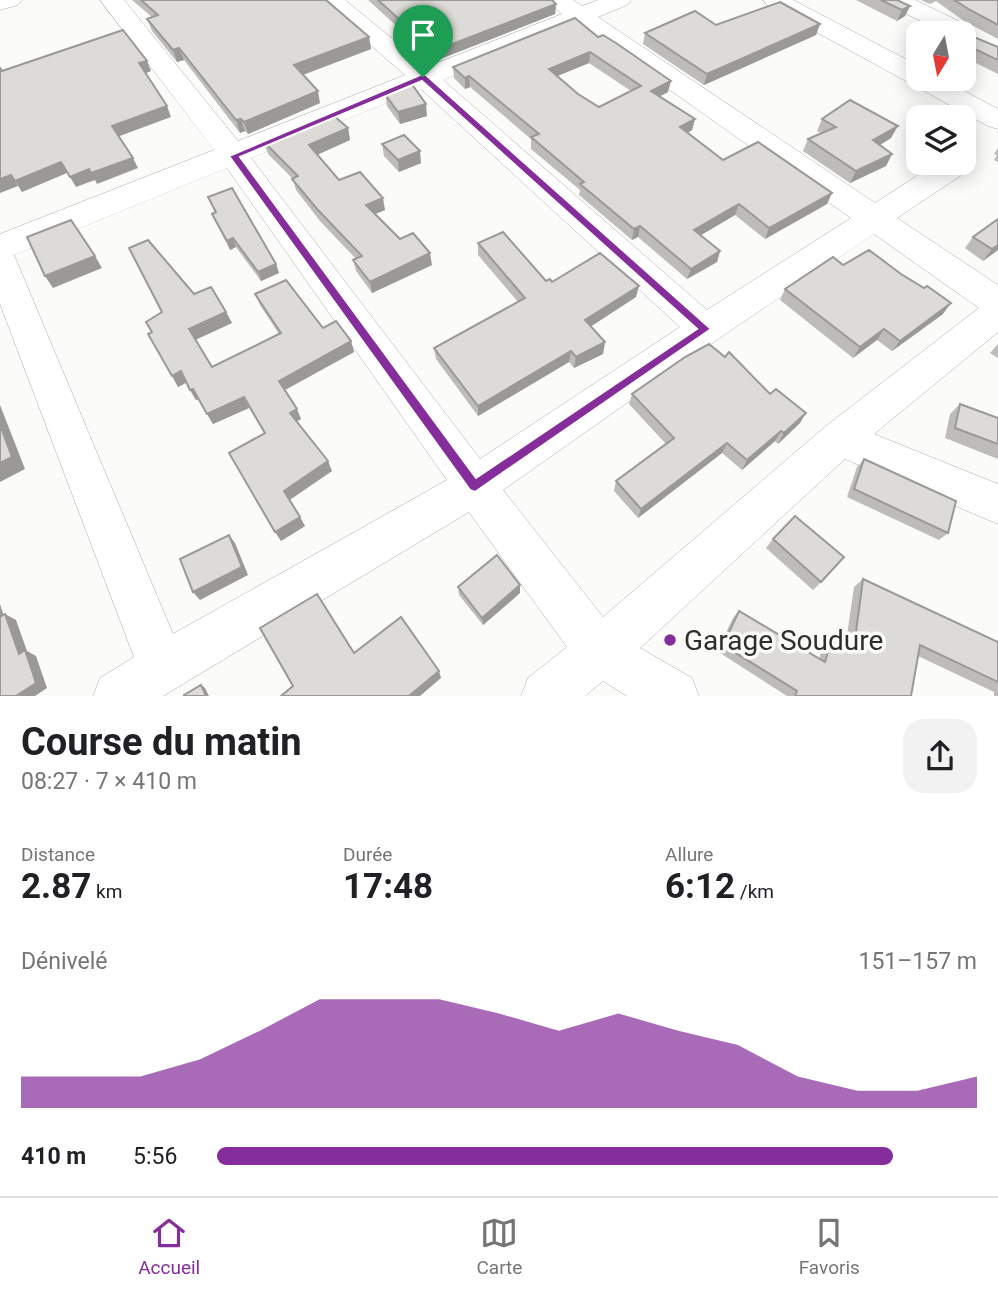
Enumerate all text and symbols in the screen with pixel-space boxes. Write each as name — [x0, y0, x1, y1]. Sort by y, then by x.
pin — [393, 5, 453, 77]
icon: arrive — [404, 16, 442, 54]
north arrow — [906, 21, 976, 91]
map controls — [906, 21, 976, 175]
button: layers — [906, 105, 976, 175]
place label: Garage Soudure — [684, 624, 883, 657]
marker: Garage Soudure — [662, 632, 678, 648]
button: share — [903, 719, 977, 793]
text: Course du matin — [21, 720, 302, 764]
text: 08:27 · 7 × 410 m — [21, 768, 197, 795]
text: Distance — [21, 843, 95, 866]
text: Durée — [343, 843, 392, 866]
text: Allure — [665, 843, 713, 866]
text: 2.87 — [21, 866, 91, 907]
text: 17:48 — [343, 866, 433, 907]
text: 6:12 — [665, 866, 735, 907]
text: km — [91, 880, 122, 903]
text: /km — [735, 880, 774, 903]
text: Dénivelé — [21, 948, 108, 975]
text: 151–157 m — [858, 948, 977, 975]
text: 410 m — [21, 1143, 86, 1170]
text: 5:56 — [133, 1143, 177, 1170]
tab: Accueil — [138, 1214, 200, 1279]
tab: Carte — [477, 1214, 522, 1279]
tab: Favoris — [799, 1214, 860, 1279]

